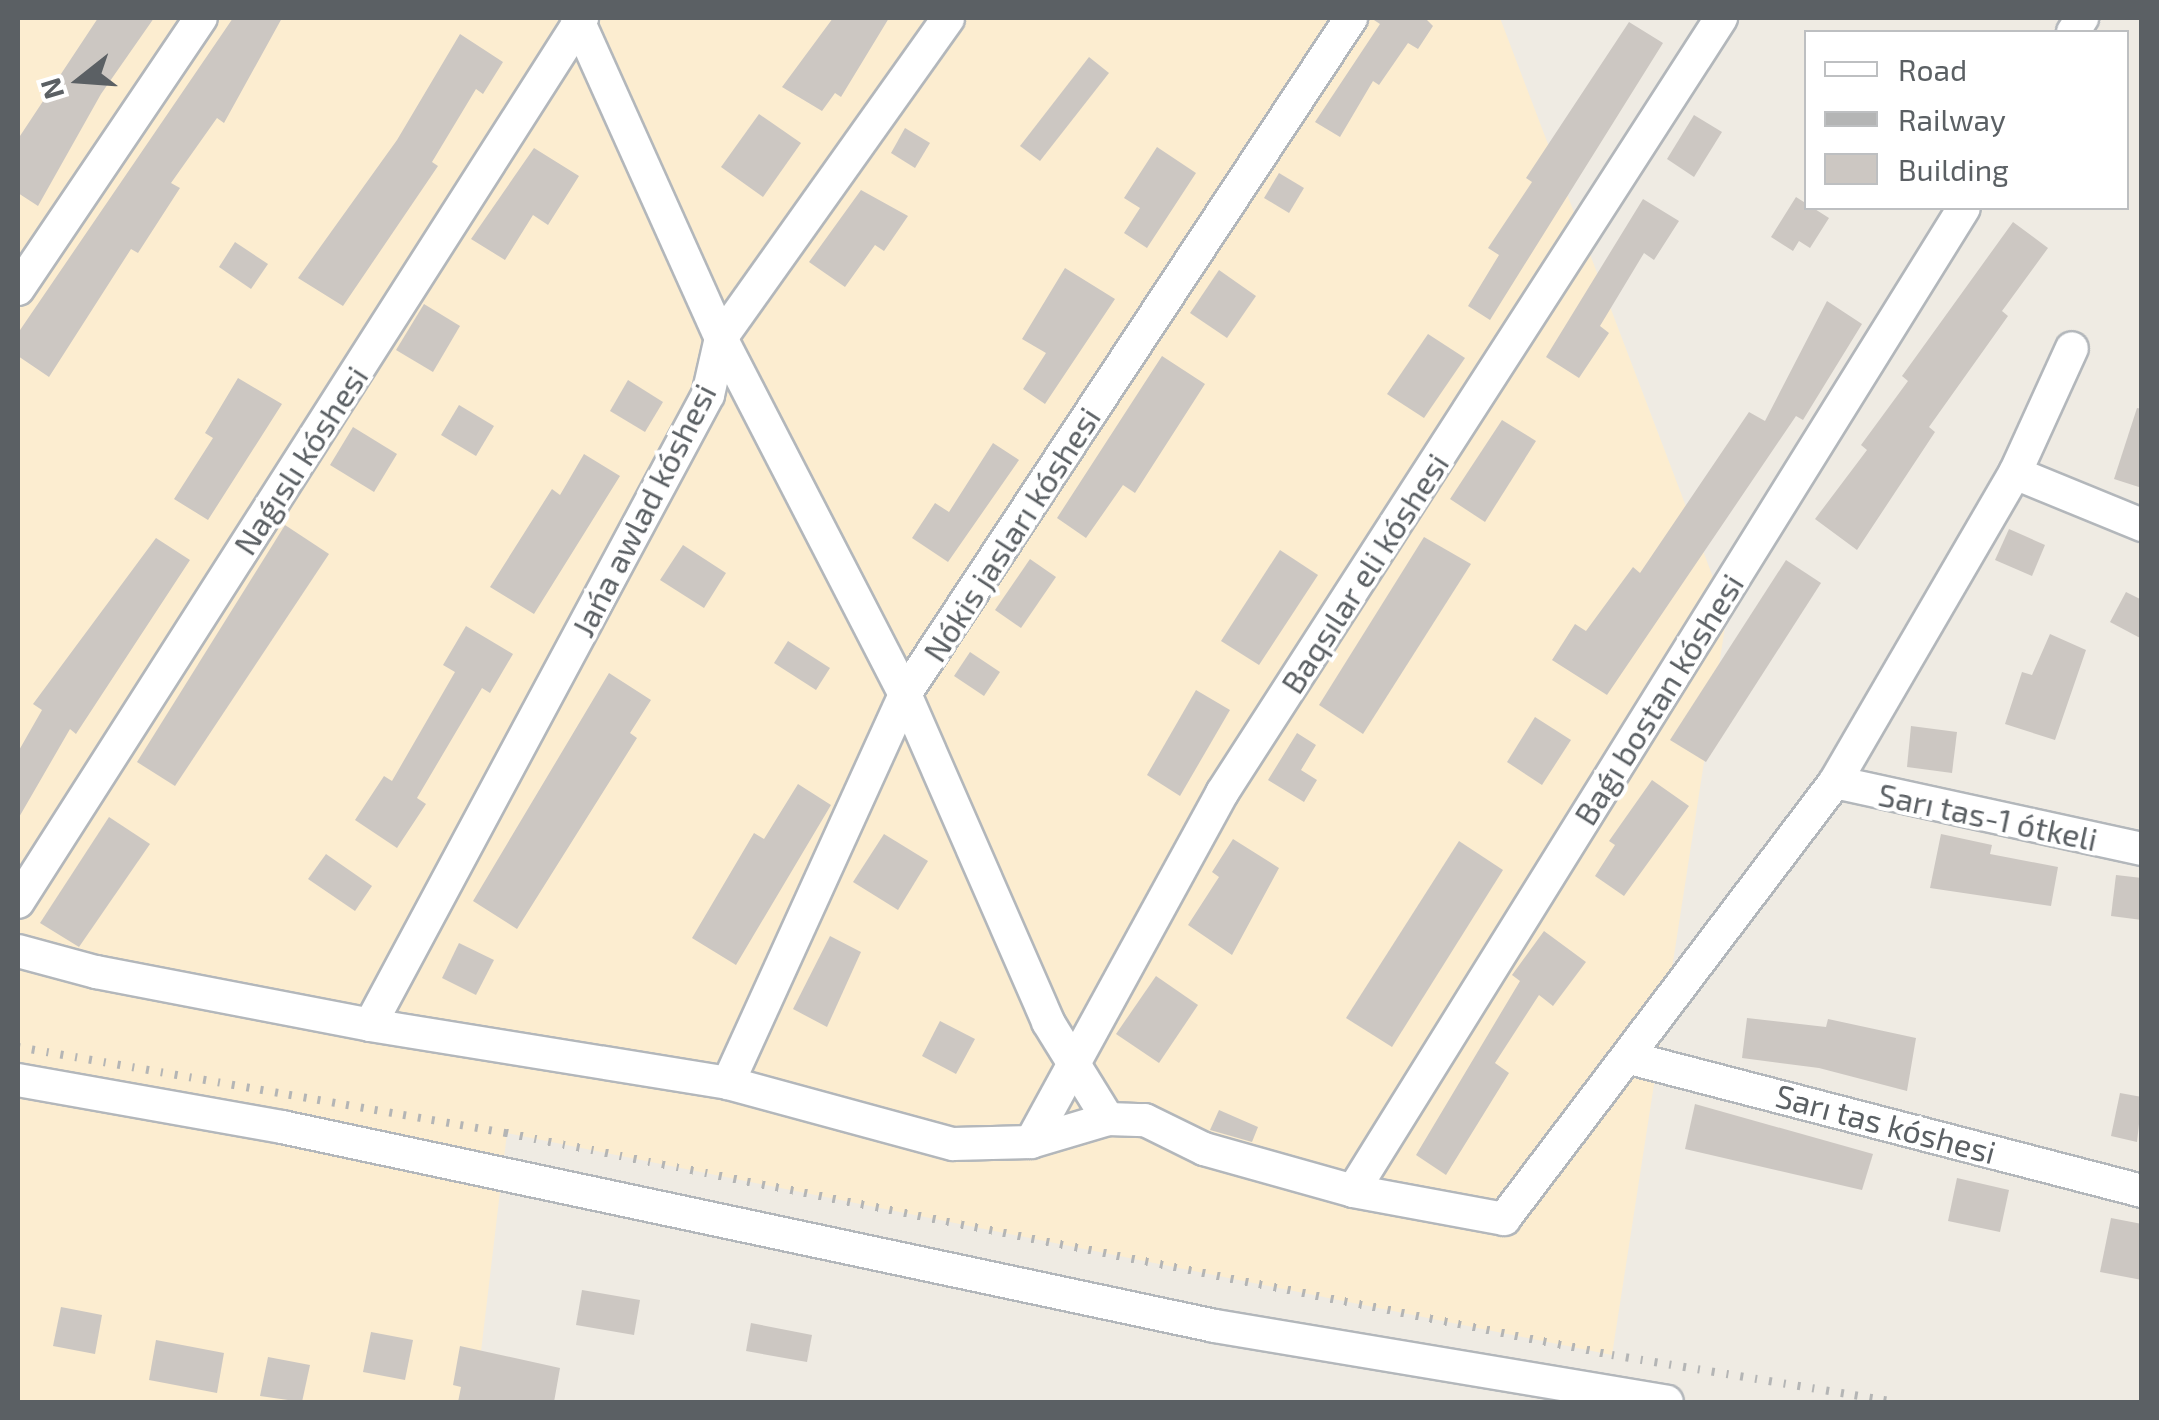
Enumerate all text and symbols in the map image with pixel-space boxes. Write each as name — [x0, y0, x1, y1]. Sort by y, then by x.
north arrow — [30, 30, 130, 130]
legend — [1804, 30, 2129, 210]
text: Road — [1898, 51, 1967, 87]
text: N — [32, 74, 71, 103]
text: Railway — [1898, 101, 2006, 137]
text: Building — [1898, 151, 2009, 187]
street label: Naǵıslı kóshesi — [225, 359, 375, 561]
street label: Jańa awlad kóshesi — [563, 377, 723, 643]
street label: Nókis jasları kóshesi — [914, 400, 1108, 668]
street label: Baqsılar eli kóshesi — [1272, 446, 1456, 700]
street label: Baǵı bostan kóshesi — [1565, 566, 1751, 832]
street label: Sarı tas-1 ótkeli — [1875, 774, 2101, 858]
street label: Sarı tas kóshesi — [1771, 1075, 2001, 1171]

